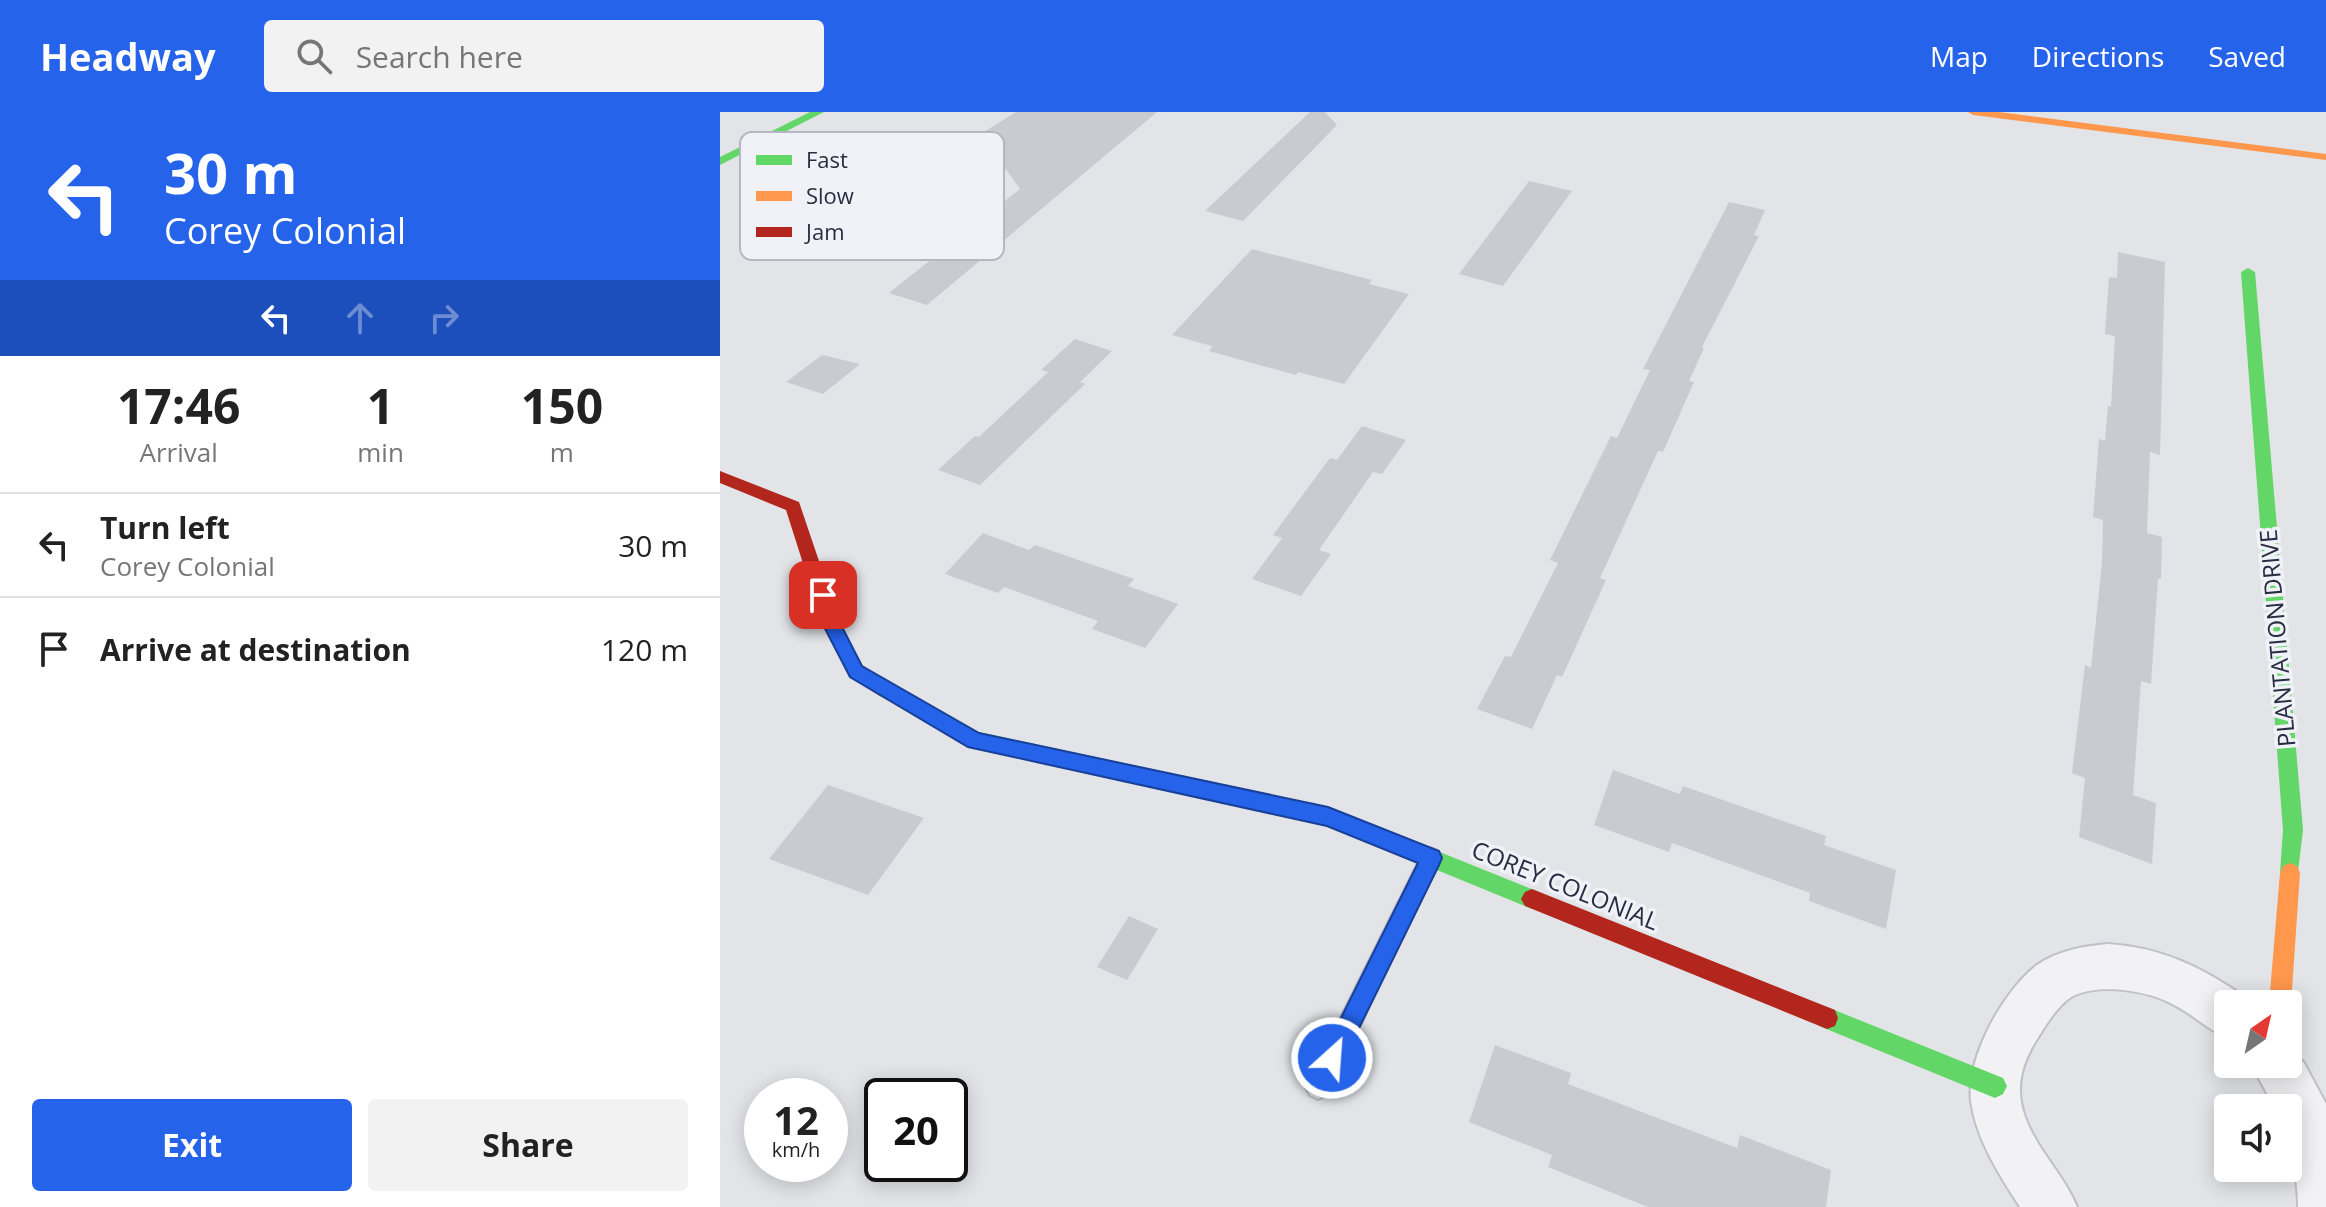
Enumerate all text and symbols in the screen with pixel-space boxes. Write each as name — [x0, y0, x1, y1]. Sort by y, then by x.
search box — [264, 20, 824, 92]
text: Headway — [40, 30, 216, 82]
icon: search — [292, 34, 336, 78]
text: Search here — [356, 36, 523, 77]
text: Map — [1930, 37, 1988, 75]
text: Directions — [2032, 37, 2164, 75]
text: Saved — [2208, 37, 2286, 75]
legend — [740, 132, 1004, 260]
text: 30 m — [164, 134, 298, 210]
icon: left — [32, 144, 136, 248]
text: Fast — [806, 144, 848, 174]
text: Slow — [806, 180, 854, 210]
text: Corey Colonial — [164, 206, 406, 255]
text: Jam — [804, 216, 845, 246]
icon: left — [254, 296, 298, 340]
icon: ahead — [338, 296, 382, 340]
icon: right — [422, 296, 466, 340]
text: 17:46 — [117, 373, 240, 438]
text: 1 — [367, 373, 394, 438]
text: 150 — [521, 373, 603, 438]
text: Arrival — [139, 434, 218, 470]
text: min — [357, 434, 404, 470]
text: m — [550, 434, 574, 470]
text: Turn left — [100, 507, 230, 548]
icon: left — [32, 523, 76, 567]
text: 30 m — [618, 525, 688, 566]
street label: PLANTATION DRIVE — [2251, 528, 2302, 748]
text: Corey Colonial — [100, 548, 275, 584]
pin — [789, 561, 857, 629]
icon: arrive — [801, 573, 845, 617]
icon: arrive — [32, 627, 76, 671]
text: Arrive at destination — [100, 629, 411, 670]
text: 120 m — [601, 629, 688, 670]
street label: COREY COLONIAL — [1467, 832, 1664, 937]
north arrow — [2214, 990, 2302, 1078]
map controls — [2214, 990, 2302, 1182]
position arrow — [1290, 1016, 1374, 1100]
speed limit sign: 20 — [864, 1078, 968, 1182]
text: 12 — [773, 1092, 819, 1147]
button: sound — [2214, 1094, 2302, 1182]
button: Exit — [32, 1099, 352, 1191]
button: Share — [368, 1099, 688, 1191]
text: km/h — [772, 1136, 820, 1163]

